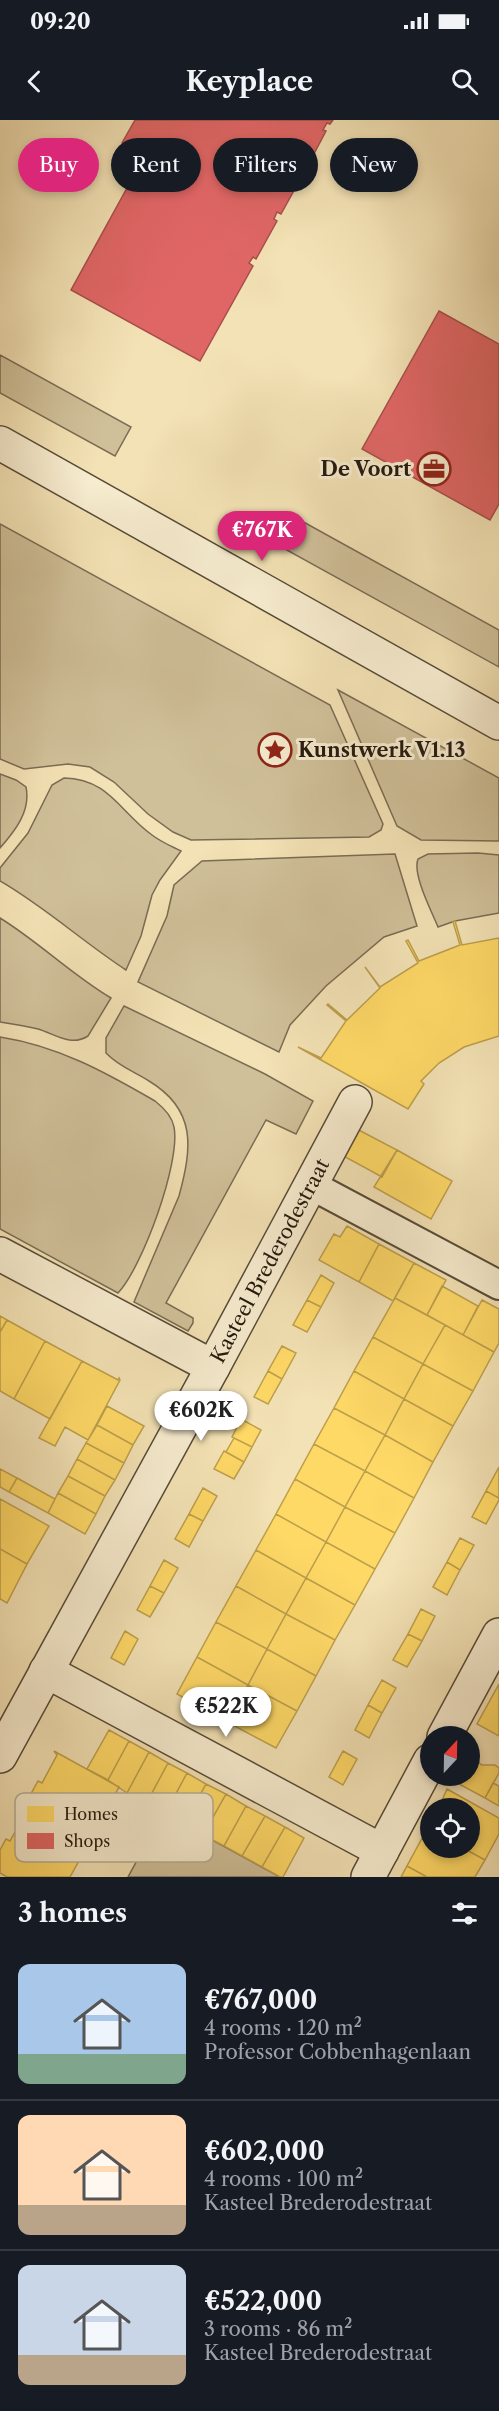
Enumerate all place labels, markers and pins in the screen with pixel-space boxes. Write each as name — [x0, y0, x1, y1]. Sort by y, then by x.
office icon: De Voort — [416, 451, 452, 487]
place label: De Voort — [321, 457, 411, 481]
pin: €767K — [220, 511, 304, 562]
place icon: Kunstwerk V1.13 — [257, 732, 293, 768]
place label: Kunstwerk V1.13 — [298, 738, 466, 762]
pin: €602K — [159, 1391, 243, 1442]
pin: €522K — [184, 1687, 268, 1738]

